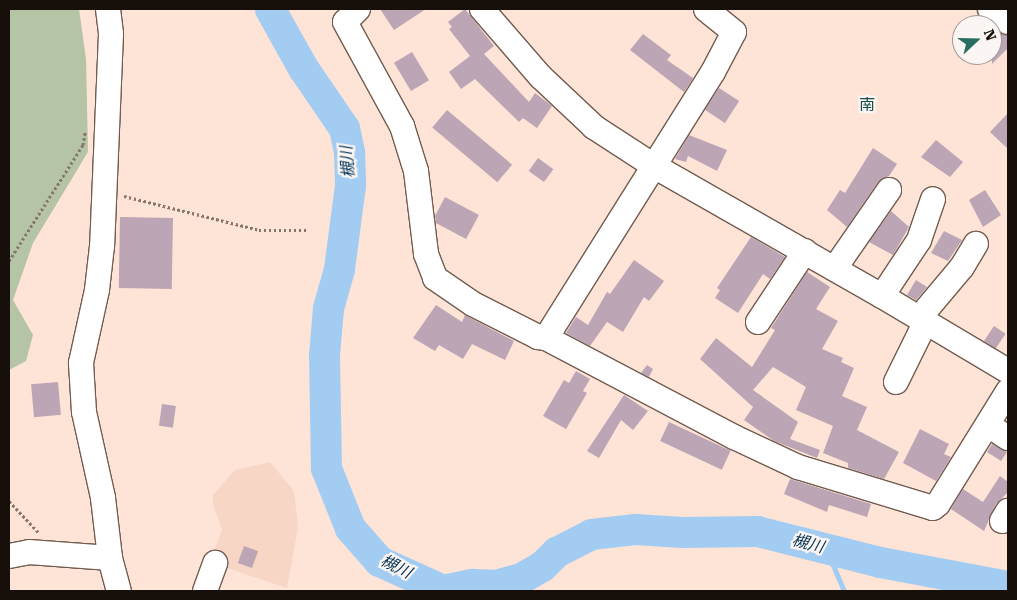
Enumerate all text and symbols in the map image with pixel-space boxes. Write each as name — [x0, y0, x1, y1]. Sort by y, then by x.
north arrow — [952, 15, 1002, 65]
text: N — [981, 27, 999, 43]
district label: 南 — [859, 95, 875, 115]
water label: 槻川 — [337, 145, 359, 179]
water label: 槻川 — [790, 531, 826, 557]
water label: 槻川 — [377, 551, 415, 583]

